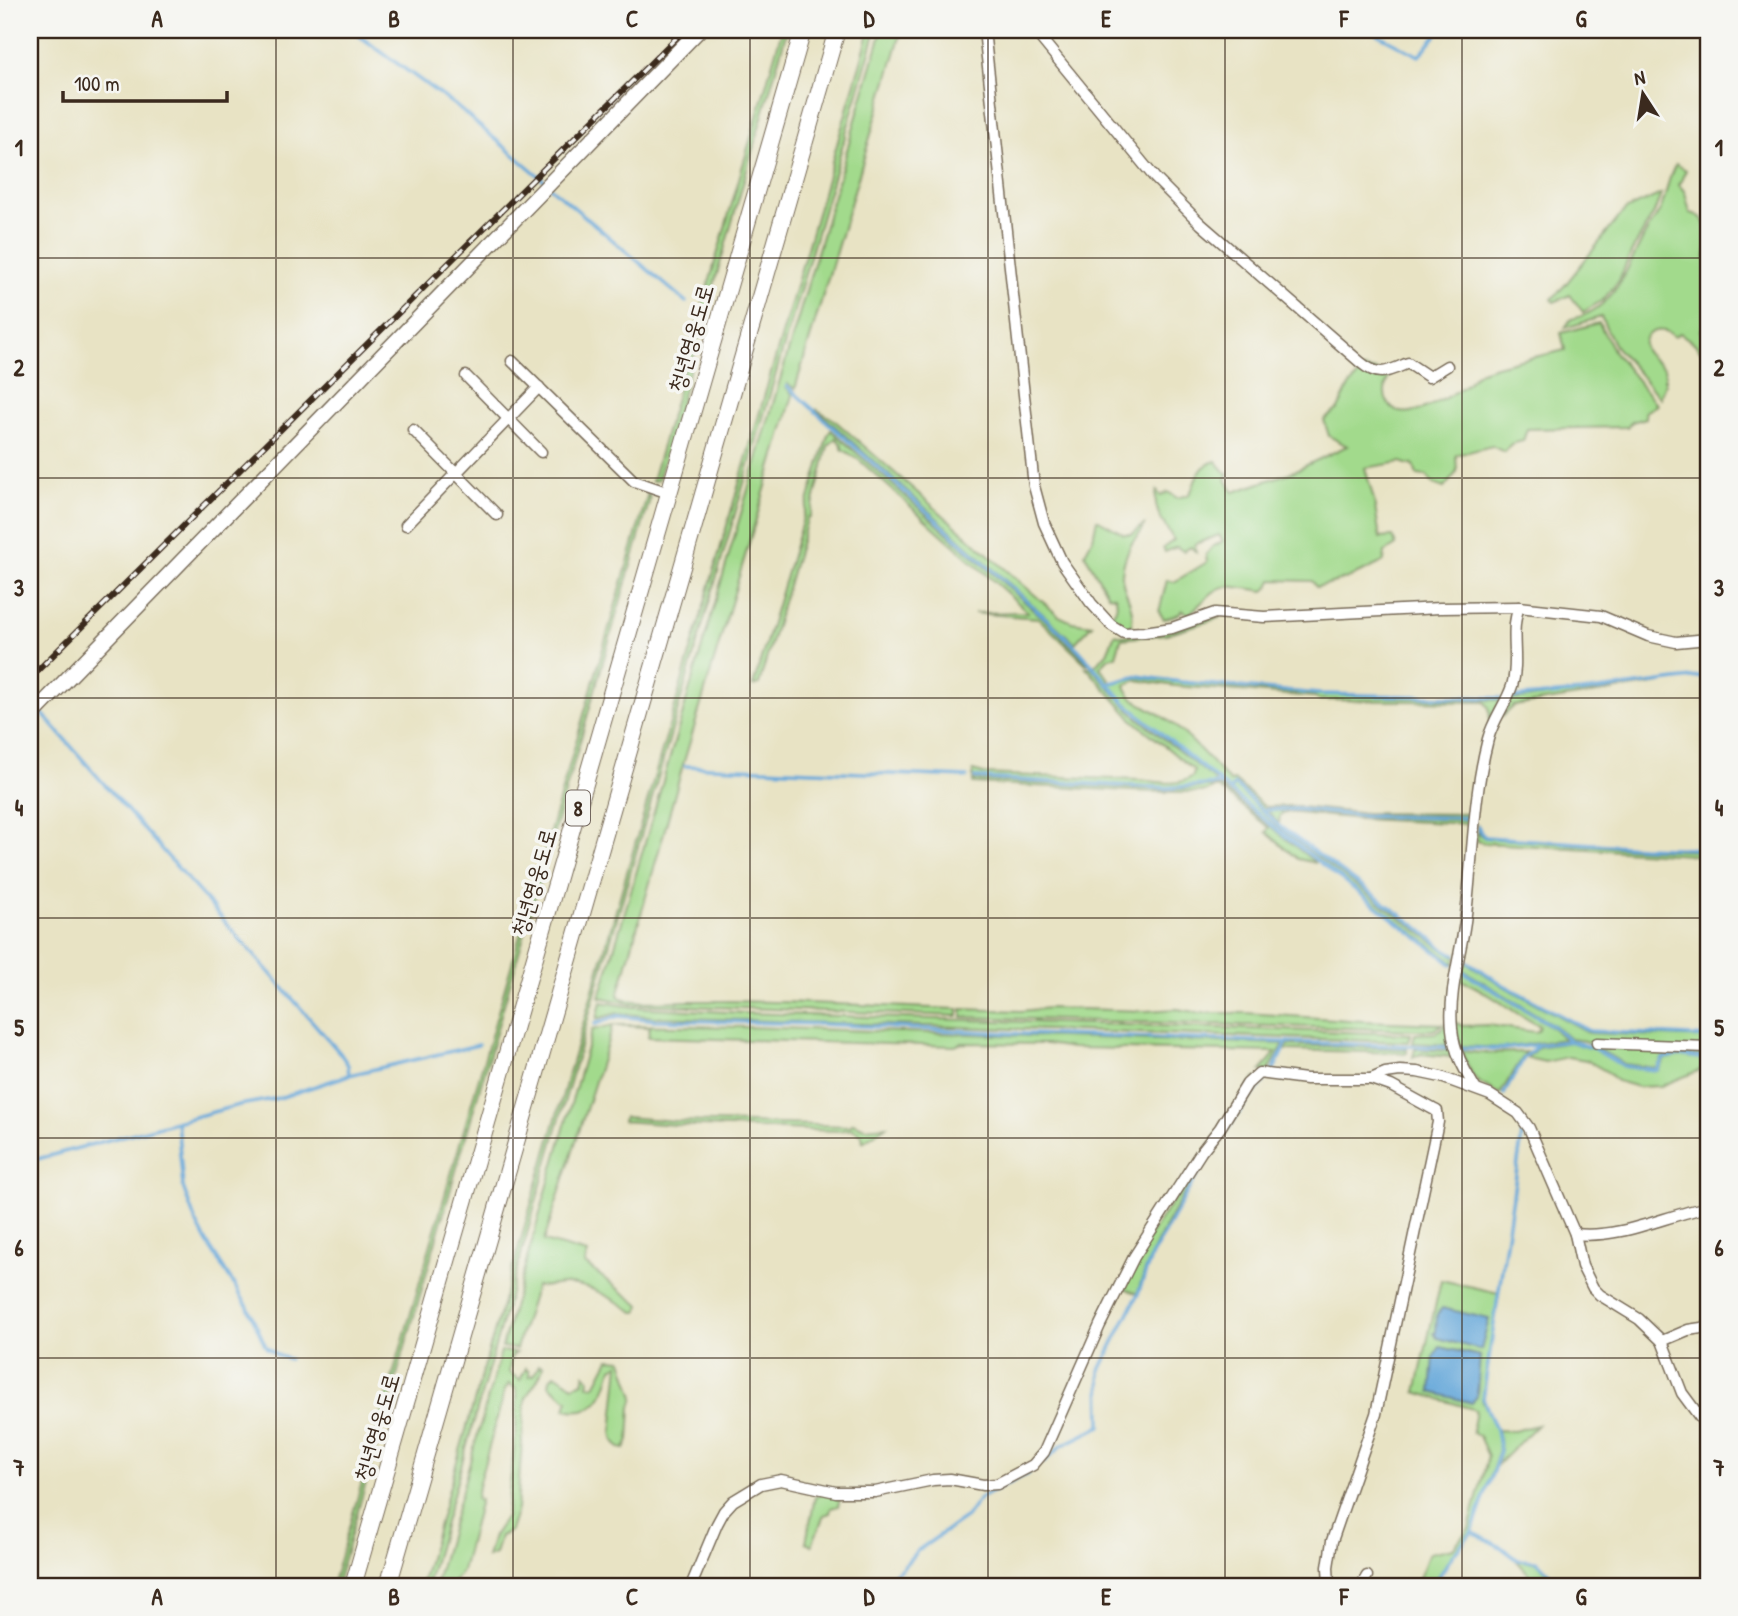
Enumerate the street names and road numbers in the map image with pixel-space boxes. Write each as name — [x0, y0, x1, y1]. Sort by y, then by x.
street label: 청년영웅도로 — [660, 280, 720, 396]
road number: 8 — [566, 790, 590, 826]
street label: 청년영웅도로 — [503, 824, 563, 940]
street label: 청년영웅도로 — [346, 1369, 406, 1485]

